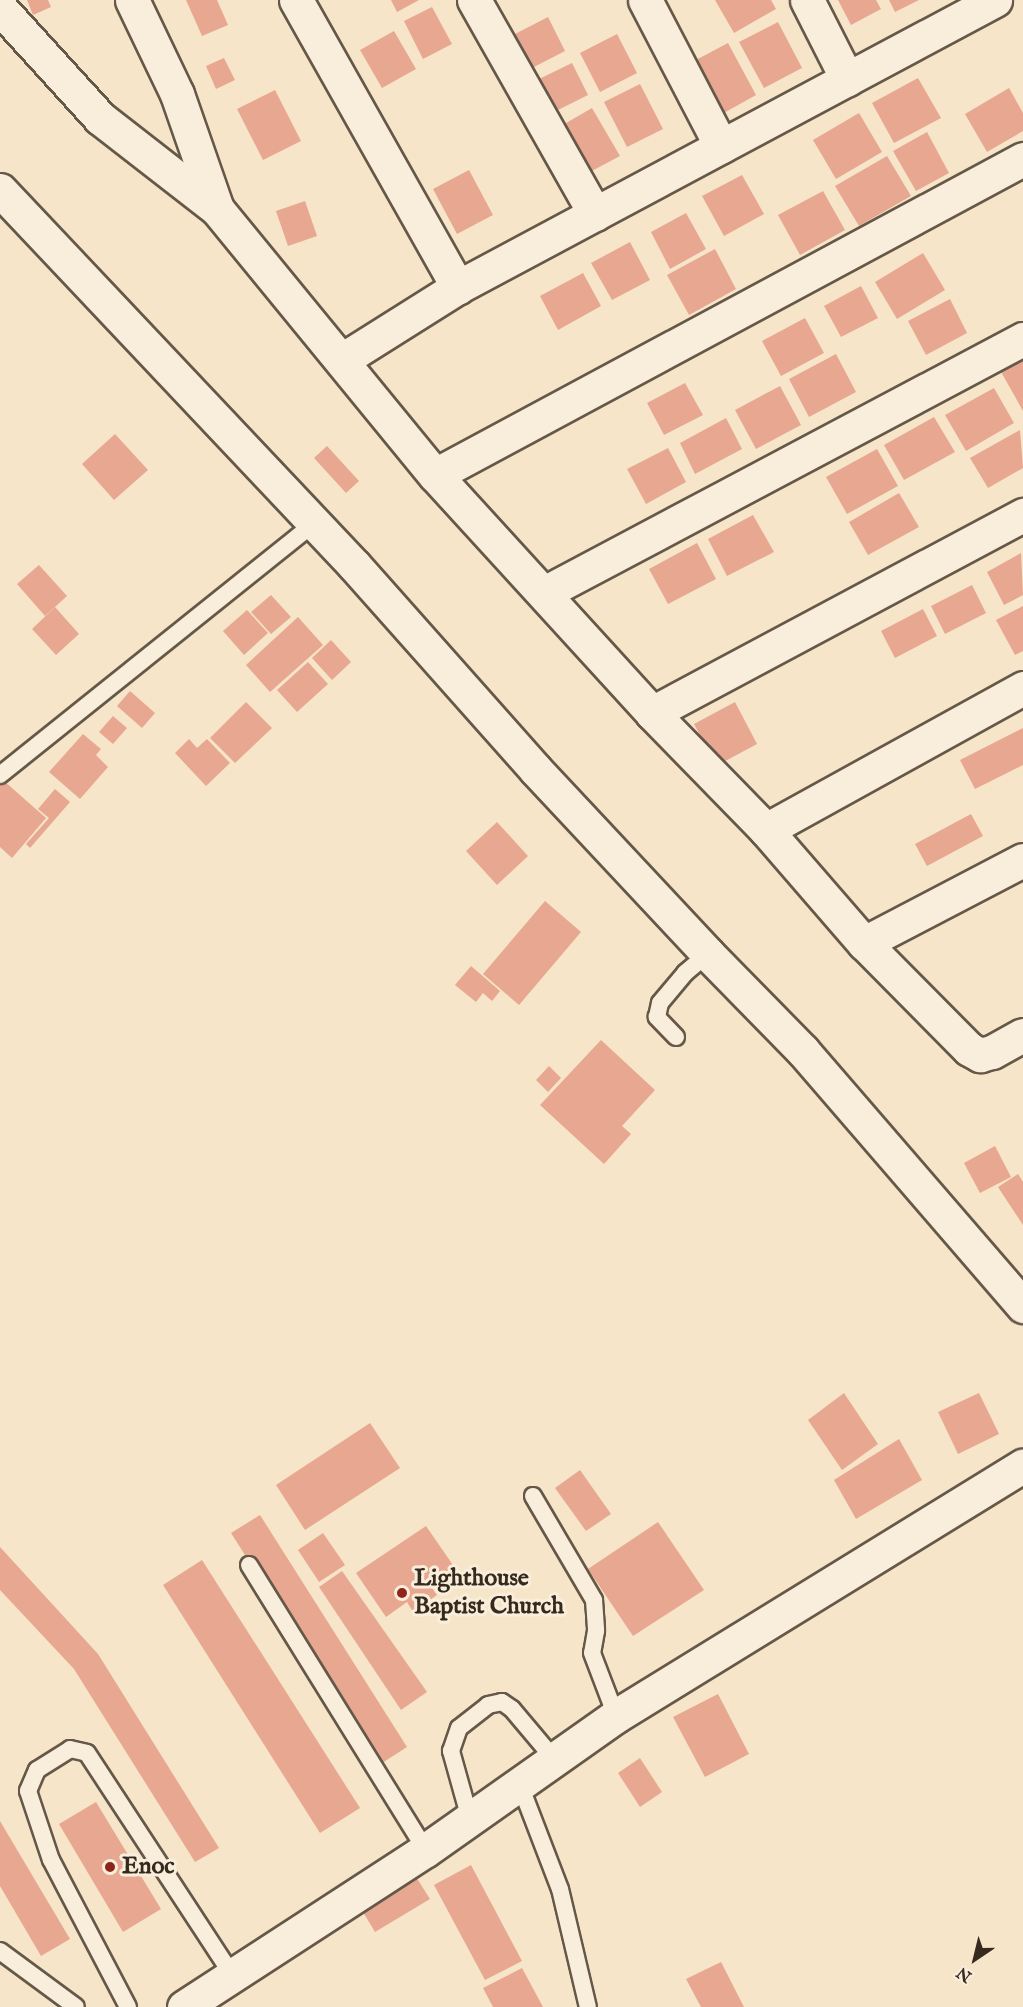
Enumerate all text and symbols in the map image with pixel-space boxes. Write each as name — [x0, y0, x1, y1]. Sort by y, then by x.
place label: Lighthouse Baptist Church — [414, 1565, 564, 1621]
marker: Lighthouse Baptist Church — [395, 1586, 409, 1600]
place label: Enoc — [122, 1853, 175, 1881]
marker: Enoc — [103, 1860, 117, 1874]
north arrow — [945, 1929, 1005, 1989]
text: N — [953, 1962, 976, 1986]

